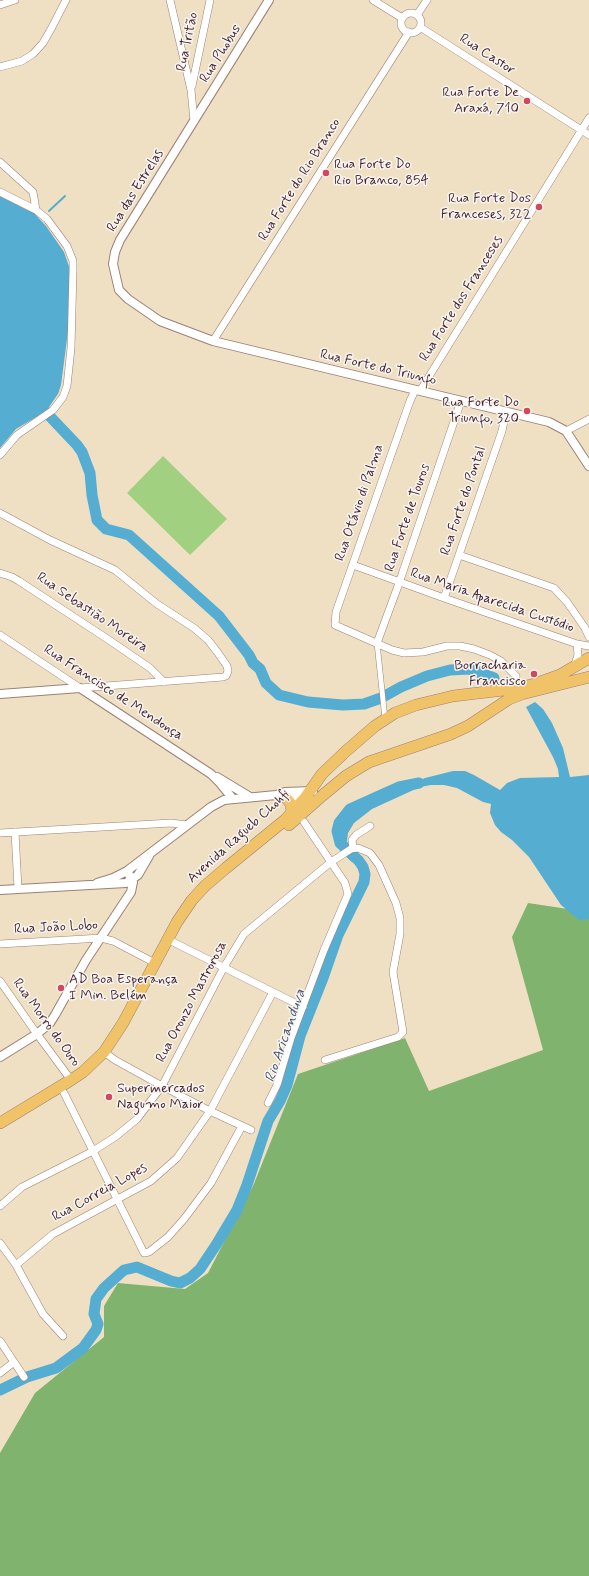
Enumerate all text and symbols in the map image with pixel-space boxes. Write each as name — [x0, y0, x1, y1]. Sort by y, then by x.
street label: Rua Tritão — [174, 11, 202, 73]
street label: Rua Phobus — [197, 22, 245, 86]
street label: Rua Castor — [456, 31, 518, 79]
place label: Rua Forte De Araxá, 710 — [442, 85, 519, 118]
marker: Rua Forte De Araxá, 710 — [522, 96, 532, 106]
street label: Rua Forte do Rio Branco — [255, 116, 345, 244]
street label: Rua das Estrelas — [104, 147, 168, 235]
place label: Rua Forte Do Rio Branco, 854 — [334, 157, 429, 190]
marker: Rua Forte Do Rio Branco, 854 — [321, 168, 331, 178]
place label: Rua Forte Dos Franceses, 322 — [441, 191, 531, 224]
marker: Rua Forte Dos Franceses, 322 — [534, 202, 544, 212]
street label: Rua Forte dos Franceses — [417, 233, 507, 365]
street label: Rua Forte do Triunfo — [318, 346, 438, 390]
place label: Rua Forte Do Triunfo, 320 — [442, 395, 519, 428]
marker: Rua Forte Do Triunfo, 320 — [522, 406, 532, 416]
street label: Rua Otávio di Palma — [332, 442, 388, 564]
street label: Rua Forte do Pontal — [437, 444, 491, 558]
street label: Rua Forte de Touros — [382, 462, 434, 574]
street label: Rua Maria Aparecida Custódio — [408, 565, 576, 637]
street label: Rua Sebastião Moreira — [33, 569, 151, 657]
street label: Rua Francisco de Mendonça — [40, 642, 186, 744]
place label: Borracharia Francisco — [454, 658, 526, 690]
marker: Borracharia Francisco — [529, 669, 539, 679]
street label: Avenida Ragueb Chohfi — [184, 787, 294, 887]
street label: Rua João Lobo — [14, 917, 98, 939]
street label: Rua Oronzo Mastrorosa — [153, 938, 231, 1066]
place label: AD Boa Esperança I Min. Belém — [69, 972, 178, 1004]
street label: Rua Morro do Ouro — [8, 976, 84, 1070]
marker: AD Boa Esperança I Min. Belém — [56, 983, 66, 993]
water label: Rio Aricanduva — [262, 987, 310, 1085]
place label: Supermercados Nagumo Maior — [117, 1081, 205, 1114]
marker: Supermercados Nagumo Maior — [104, 1092, 114, 1102]
street label: Rua Correia Lopes — [49, 1160, 151, 1226]

